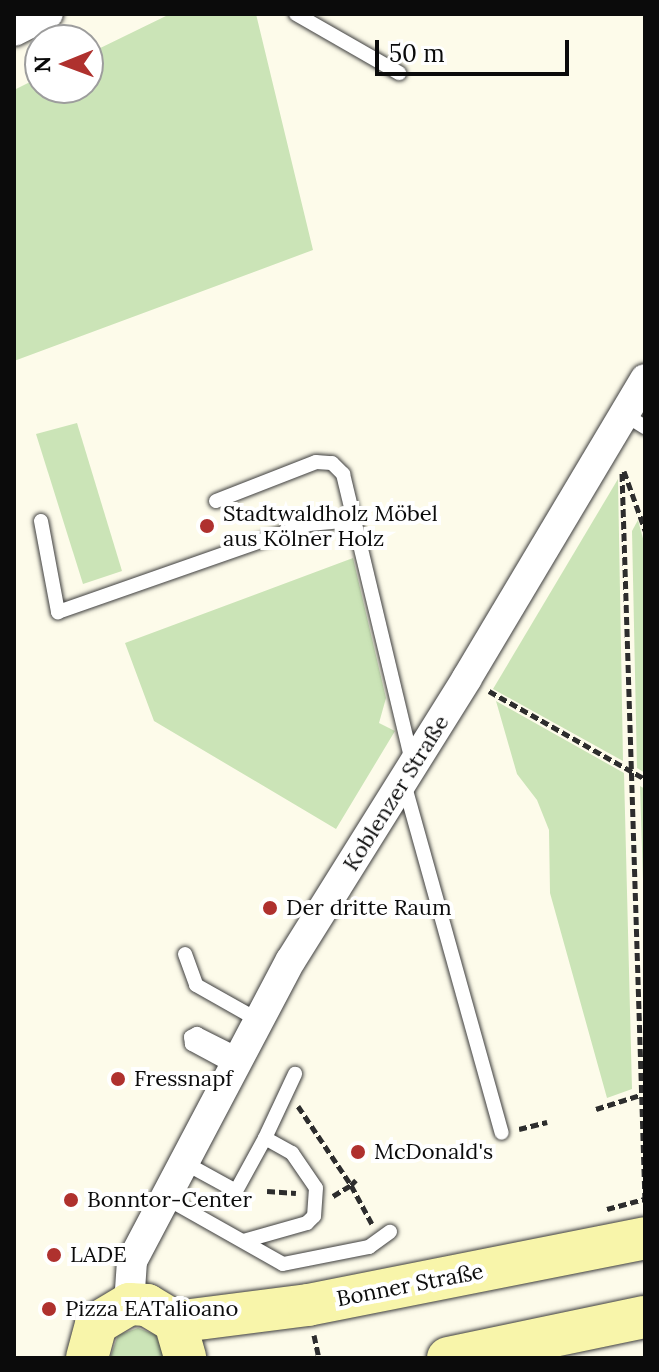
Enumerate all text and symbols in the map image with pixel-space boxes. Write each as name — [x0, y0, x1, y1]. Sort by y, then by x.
north arrow — [24, 24, 104, 104]
scale bar — [379, 24, 573, 74]
text: 50 m — [389, 38, 445, 69]
text: N — [28, 56, 56, 73]
place label: Stadtwaldholz Möbel aus Kölner Holz — [223, 500, 438, 552]
marker: Stadtwaldholz Möbel aus Kölner Holz — [198, 517, 216, 535]
street label: Koblenzer Straße — [338, 710, 454, 876]
place label: Der dritte Raum — [286, 895, 452, 921]
marker: Der dritte Raum — [261, 899, 279, 917]
place label: Fressnapf — [134, 1066, 233, 1092]
marker: Fressnapf — [109, 1070, 127, 1088]
place label: McDonald's — [374, 1139, 493, 1165]
marker: McDonald's — [349, 1143, 367, 1161]
place label: Bonntor-Center — [87, 1187, 252, 1213]
marker: Bonntor-Center — [62, 1191, 80, 1209]
place label: LADE — [70, 1242, 127, 1268]
marker: LADE — [45, 1246, 63, 1264]
street label: Bonner Straße — [334, 1258, 486, 1312]
place label: Pizza EATalioano — [65, 1296, 238, 1322]
marker: Pizza EATalioano — [40, 1300, 58, 1318]

